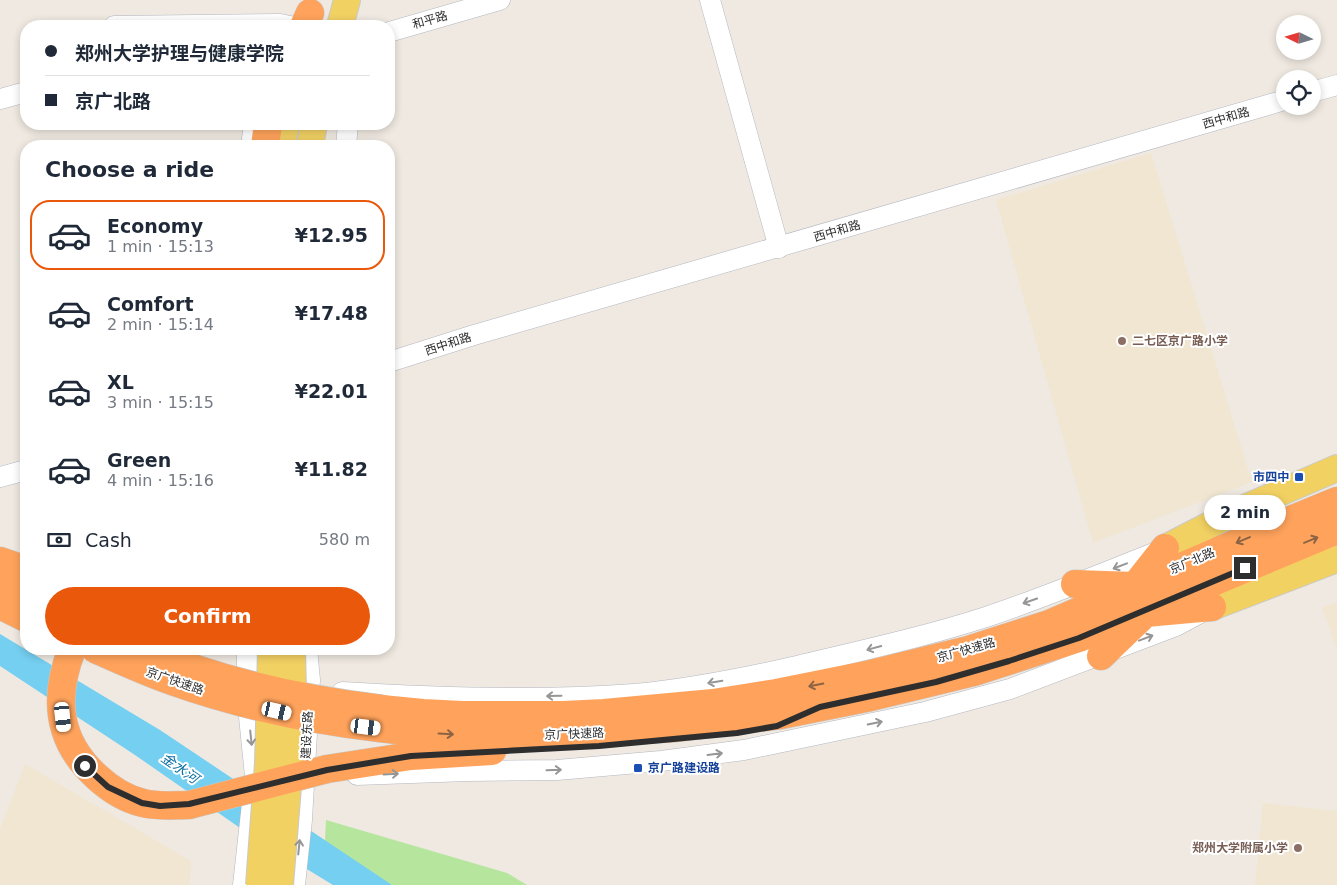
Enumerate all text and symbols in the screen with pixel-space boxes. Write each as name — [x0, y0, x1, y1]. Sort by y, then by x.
street label: 和平路 — [411, 8, 449, 32]
north arrow — [1276, 15, 1321, 60]
map controls — [1276, 15, 1321, 115]
text: 郑州大学护理与健康学院 — [75, 42, 284, 64]
button: locate — [1276, 70, 1321, 115]
text: 京广北路 — [75, 90, 151, 112]
street label: 西中和路 — [1201, 105, 1251, 131]
text: Choose a ride — [45, 157, 214, 182]
icon: car — [47, 213, 92, 258]
text: Economy — [107, 215, 203, 237]
street label: 西中和路 — [812, 218, 862, 244]
text: ¥12.95 — [295, 224, 368, 246]
text: 1 min · 15:13 — [107, 237, 214, 256]
icon: car — [47, 291, 92, 336]
text: Comfort — [107, 293, 194, 315]
text: ¥17.48 — [295, 302, 368, 324]
text: 2 min · 15:14 — [107, 315, 214, 334]
street label: 西中和路 — [423, 330, 473, 358]
place label: 二七区京广路小学 — [1132, 334, 1228, 348]
marker: 二七区京广路小学 — [1116, 335, 1128, 347]
icon: car — [47, 369, 92, 414]
text: XL — [107, 371, 134, 393]
text: ¥22.01 — [295, 380, 368, 402]
text: 3 min · 15:15 — [107, 393, 214, 412]
icon: car — [47, 447, 92, 492]
text: Green — [107, 449, 171, 471]
text: ¥11.82 — [295, 458, 368, 480]
place label: 市四中 — [1253, 470, 1289, 484]
text: 4 min · 15:16 — [107, 471, 214, 490]
marker: 市四中 — [1293, 471, 1305, 483]
callout: 2 min — [1204, 496, 1286, 530]
text: 2 min — [1220, 503, 1270, 522]
icon: cash — [45, 526, 73, 554]
text: Cash — [85, 529, 132, 551]
text: 580 m — [319, 530, 370, 549]
one-way arrow — [1236, 535, 1251, 545]
one-way arrow — [1303, 535, 1318, 545]
street label: 京广北路 — [1167, 545, 1217, 577]
route end — [1234, 557, 1256, 579]
one-way arrow — [1113, 562, 1128, 571]
button: Confirm — [45, 587, 370, 645]
one-way arrow — [1022, 597, 1038, 606]
one-way arrow — [1138, 633, 1153, 642]
street label: 京广快速路 — [935, 635, 997, 665]
one-way arrow — [867, 644, 883, 653]
street label: 京广快速路 — [144, 665, 206, 697]
one-way arrow — [708, 677, 724, 687]
one-way arrow — [808, 681, 824, 691]
one-way arrow — [546, 692, 562, 701]
car — [260, 700, 293, 722]
car — [53, 701, 72, 733]
street label: 建设东路 — [299, 711, 315, 759]
car — [350, 718, 381, 736]
one-way arrow — [866, 718, 882, 727]
street label: 京广快速路 — [544, 726, 604, 742]
one-way arrow — [438, 729, 454, 738]
one-way arrow — [246, 730, 256, 746]
water label: 金水河 — [158, 749, 204, 788]
one-way arrow — [707, 749, 723, 759]
route start — [74, 755, 96, 777]
place label: 京广路建设路 — [648, 761, 720, 775]
marker: 京广路建设路 — [632, 762, 644, 774]
one-way arrow — [545, 765, 561, 775]
one-way arrow — [382, 769, 399, 779]
one-way arrow — [294, 840, 304, 856]
place label: 郑州大学附属小学 — [1192, 841, 1288, 855]
marker: 郑州大学附属小学 — [1292, 842, 1304, 854]

